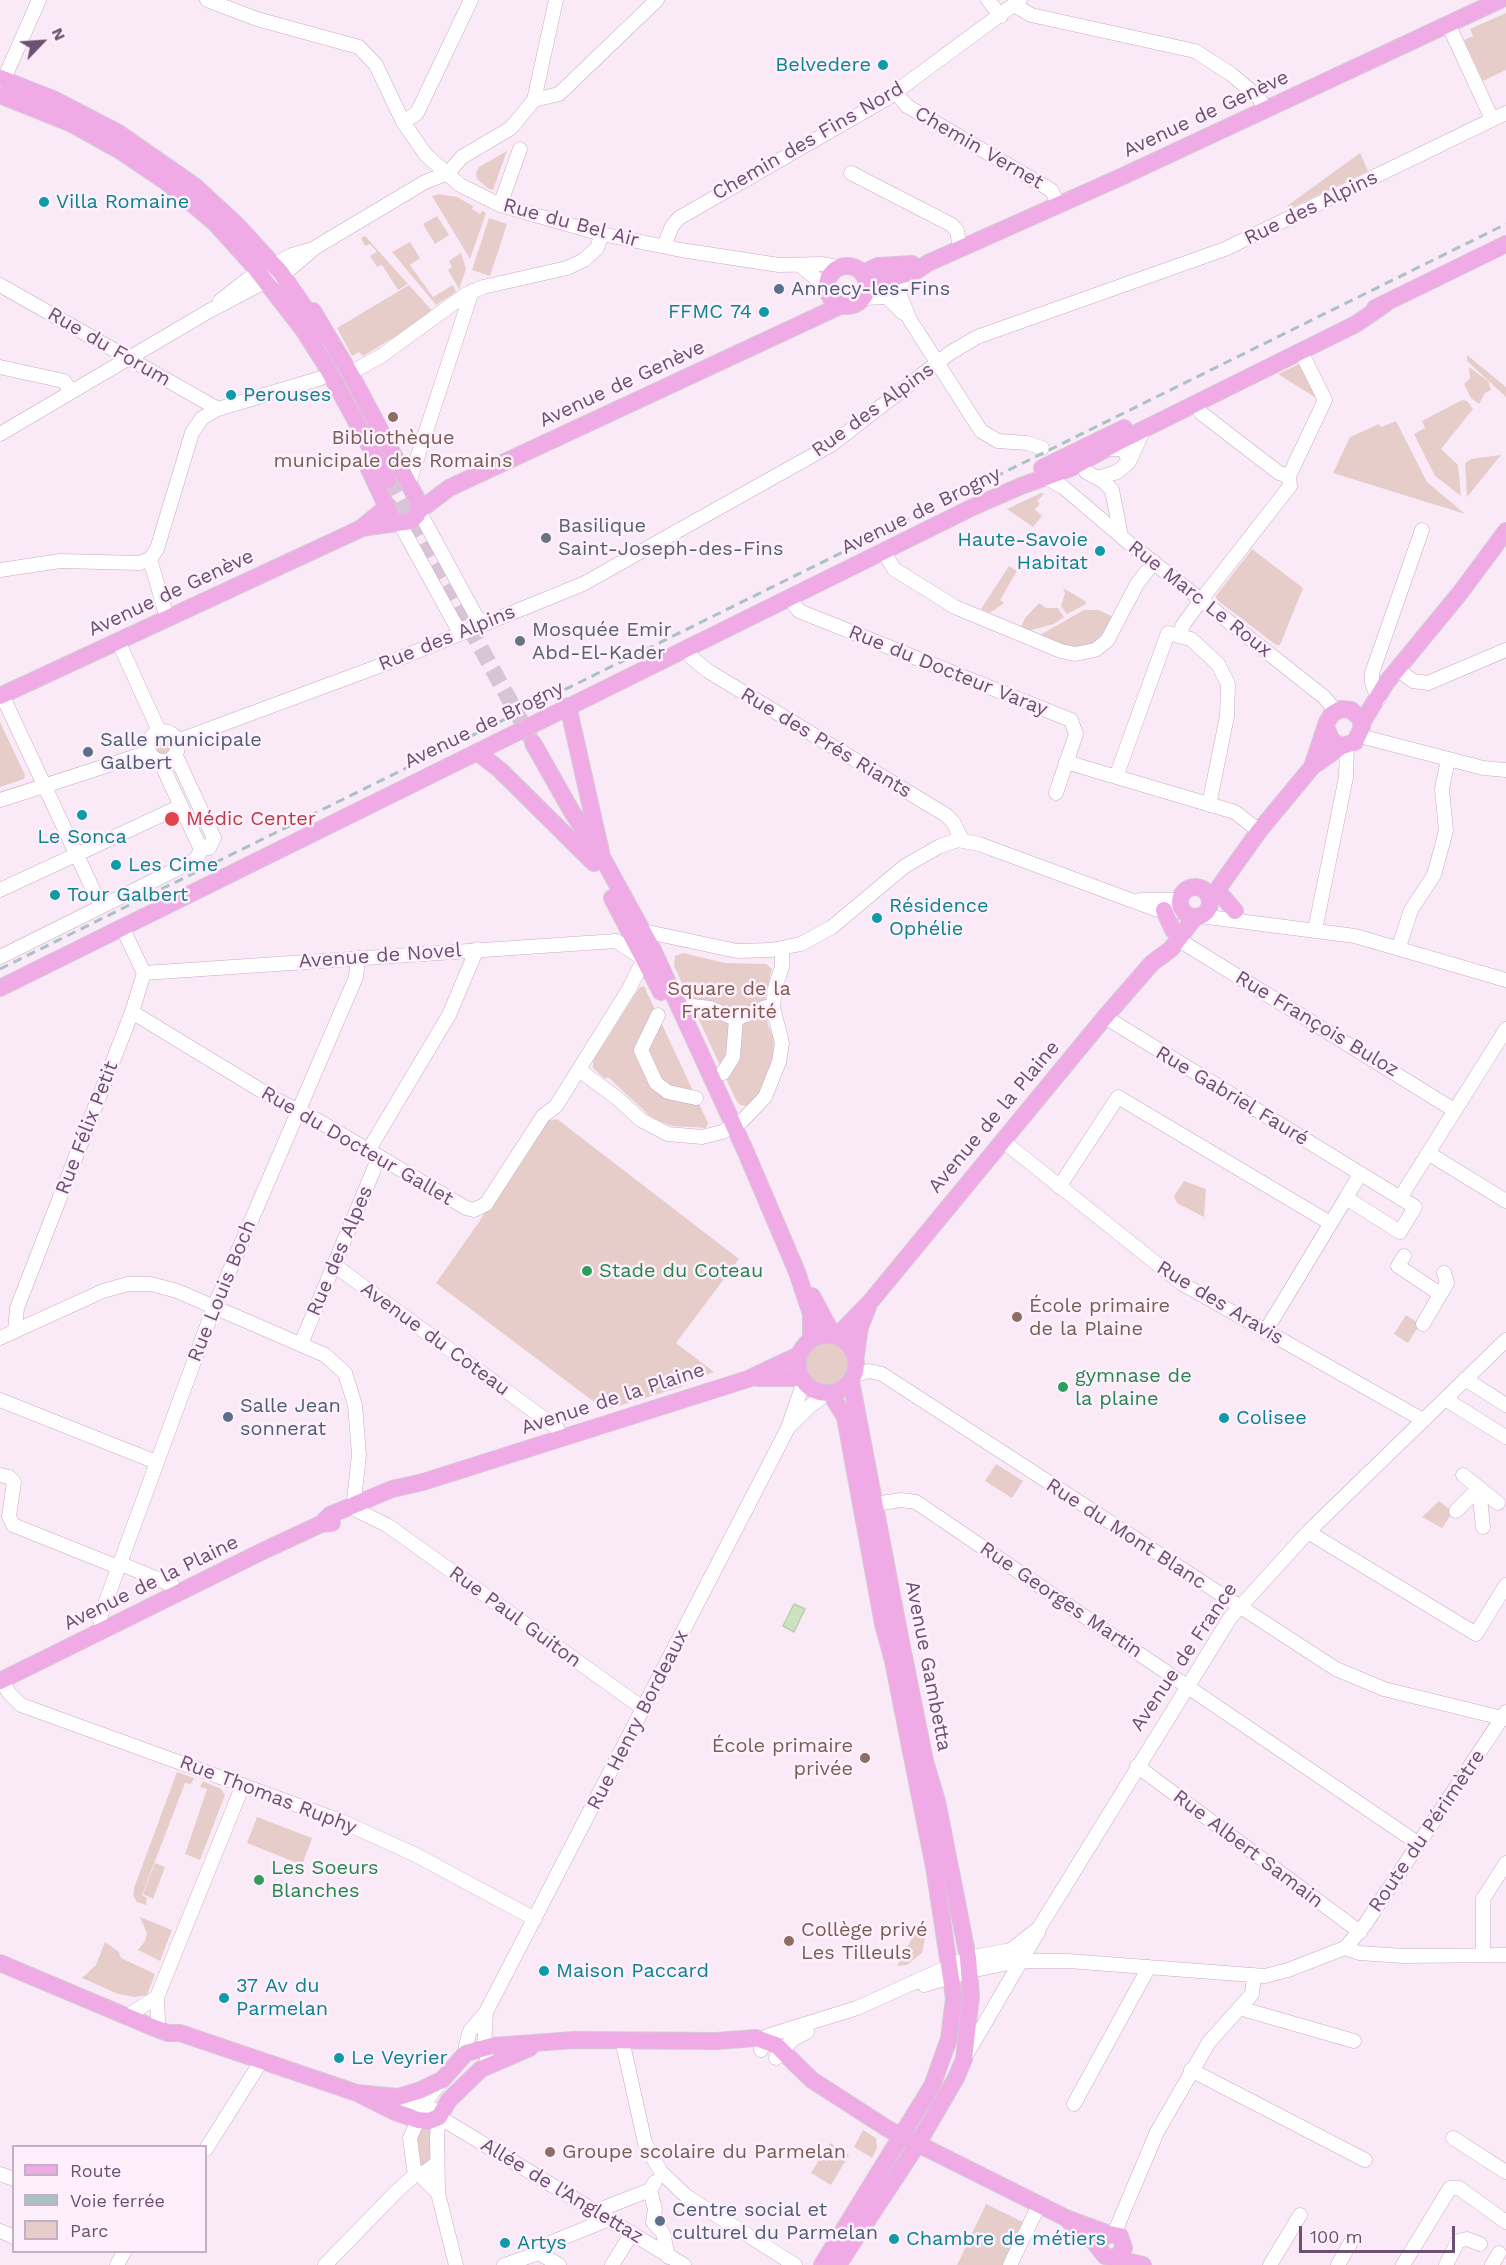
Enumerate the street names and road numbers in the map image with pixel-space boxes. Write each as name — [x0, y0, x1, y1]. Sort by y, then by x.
street label: Avenue de Genève — [1119, 65, 1293, 163]
street label: Chemin des Fins Nord — [708, 76, 908, 206]
street label: Chemin Vernet — [910, 101, 1048, 195]
street label: Rue des Alpins — [1240, 165, 1382, 251]
street label: Rue du Bel Air — [500, 193, 642, 253]
street label: Rue du Forum — [43, 302, 175, 392]
street label: Avenue de Genève — [535, 335, 709, 433]
street label: Rue des Alpins — [807, 358, 939, 462]
street label: Avenue de Brogny — [837, 462, 1005, 560]
street label: Rue Marc Le Roux — [1123, 535, 1277, 663]
street label: Avenue de Genève — [84, 544, 258, 642]
street label: Rue des Alpins — [375, 600, 519, 676]
street label: Rue du Docteur Varay — [845, 620, 1051, 722]
street label: Avenue de Brogny — [400, 676, 568, 774]
street label: Rue des Prés Riants — [736, 682, 916, 804]
street label: Avenue de Novel — [298, 938, 462, 974]
street label: Rue François Buloz — [1231, 966, 1403, 1082]
street label: Avenue de la Plaine — [923, 1036, 1065, 1198]
street label: Rue Gabriel Fauré — [1151, 1041, 1313, 1151]
street label: Rue Félix Petit — [51, 1058, 123, 1198]
street label: Rue du Docteur Gallet — [257, 1081, 457, 1211]
street label: Rue des Alpes — [302, 1182, 378, 1320]
street label: Rue Louis Boch — [183, 1216, 261, 1366]
street label: Rue des Aravis — [1152, 1256, 1288, 1350]
street label: Avenue du Coteau — [356, 1277, 514, 1401]
street label: Avenue de la Plaine — [518, 1358, 708, 1440]
street label: Rue du Mont Blanc — [1042, 1473, 1210, 1595]
street label: Avenue de la Plaine — [60, 1530, 242, 1636]
street label: Rue Georges Martin — [975, 1537, 1147, 1663]
street label: Rue Paul Guiton — [444, 1561, 586, 1673]
street label: Avenue de France — [1125, 1578, 1243, 1736]
street label: Avenue Gambetta — [900, 1579, 956, 1753]
street label: Rue Henry Bordeaux — [582, 1626, 694, 1814]
street label: Route du Périmètre — [1364, 1745, 1490, 1917]
street label: Rue Thomas Ruphy — [176, 1750, 360, 1840]
street label: Rue Albert Samain — [1168, 1785, 1328, 1913]
street label: Allée de l'Anglettaz — [476, 2133, 648, 2249]

